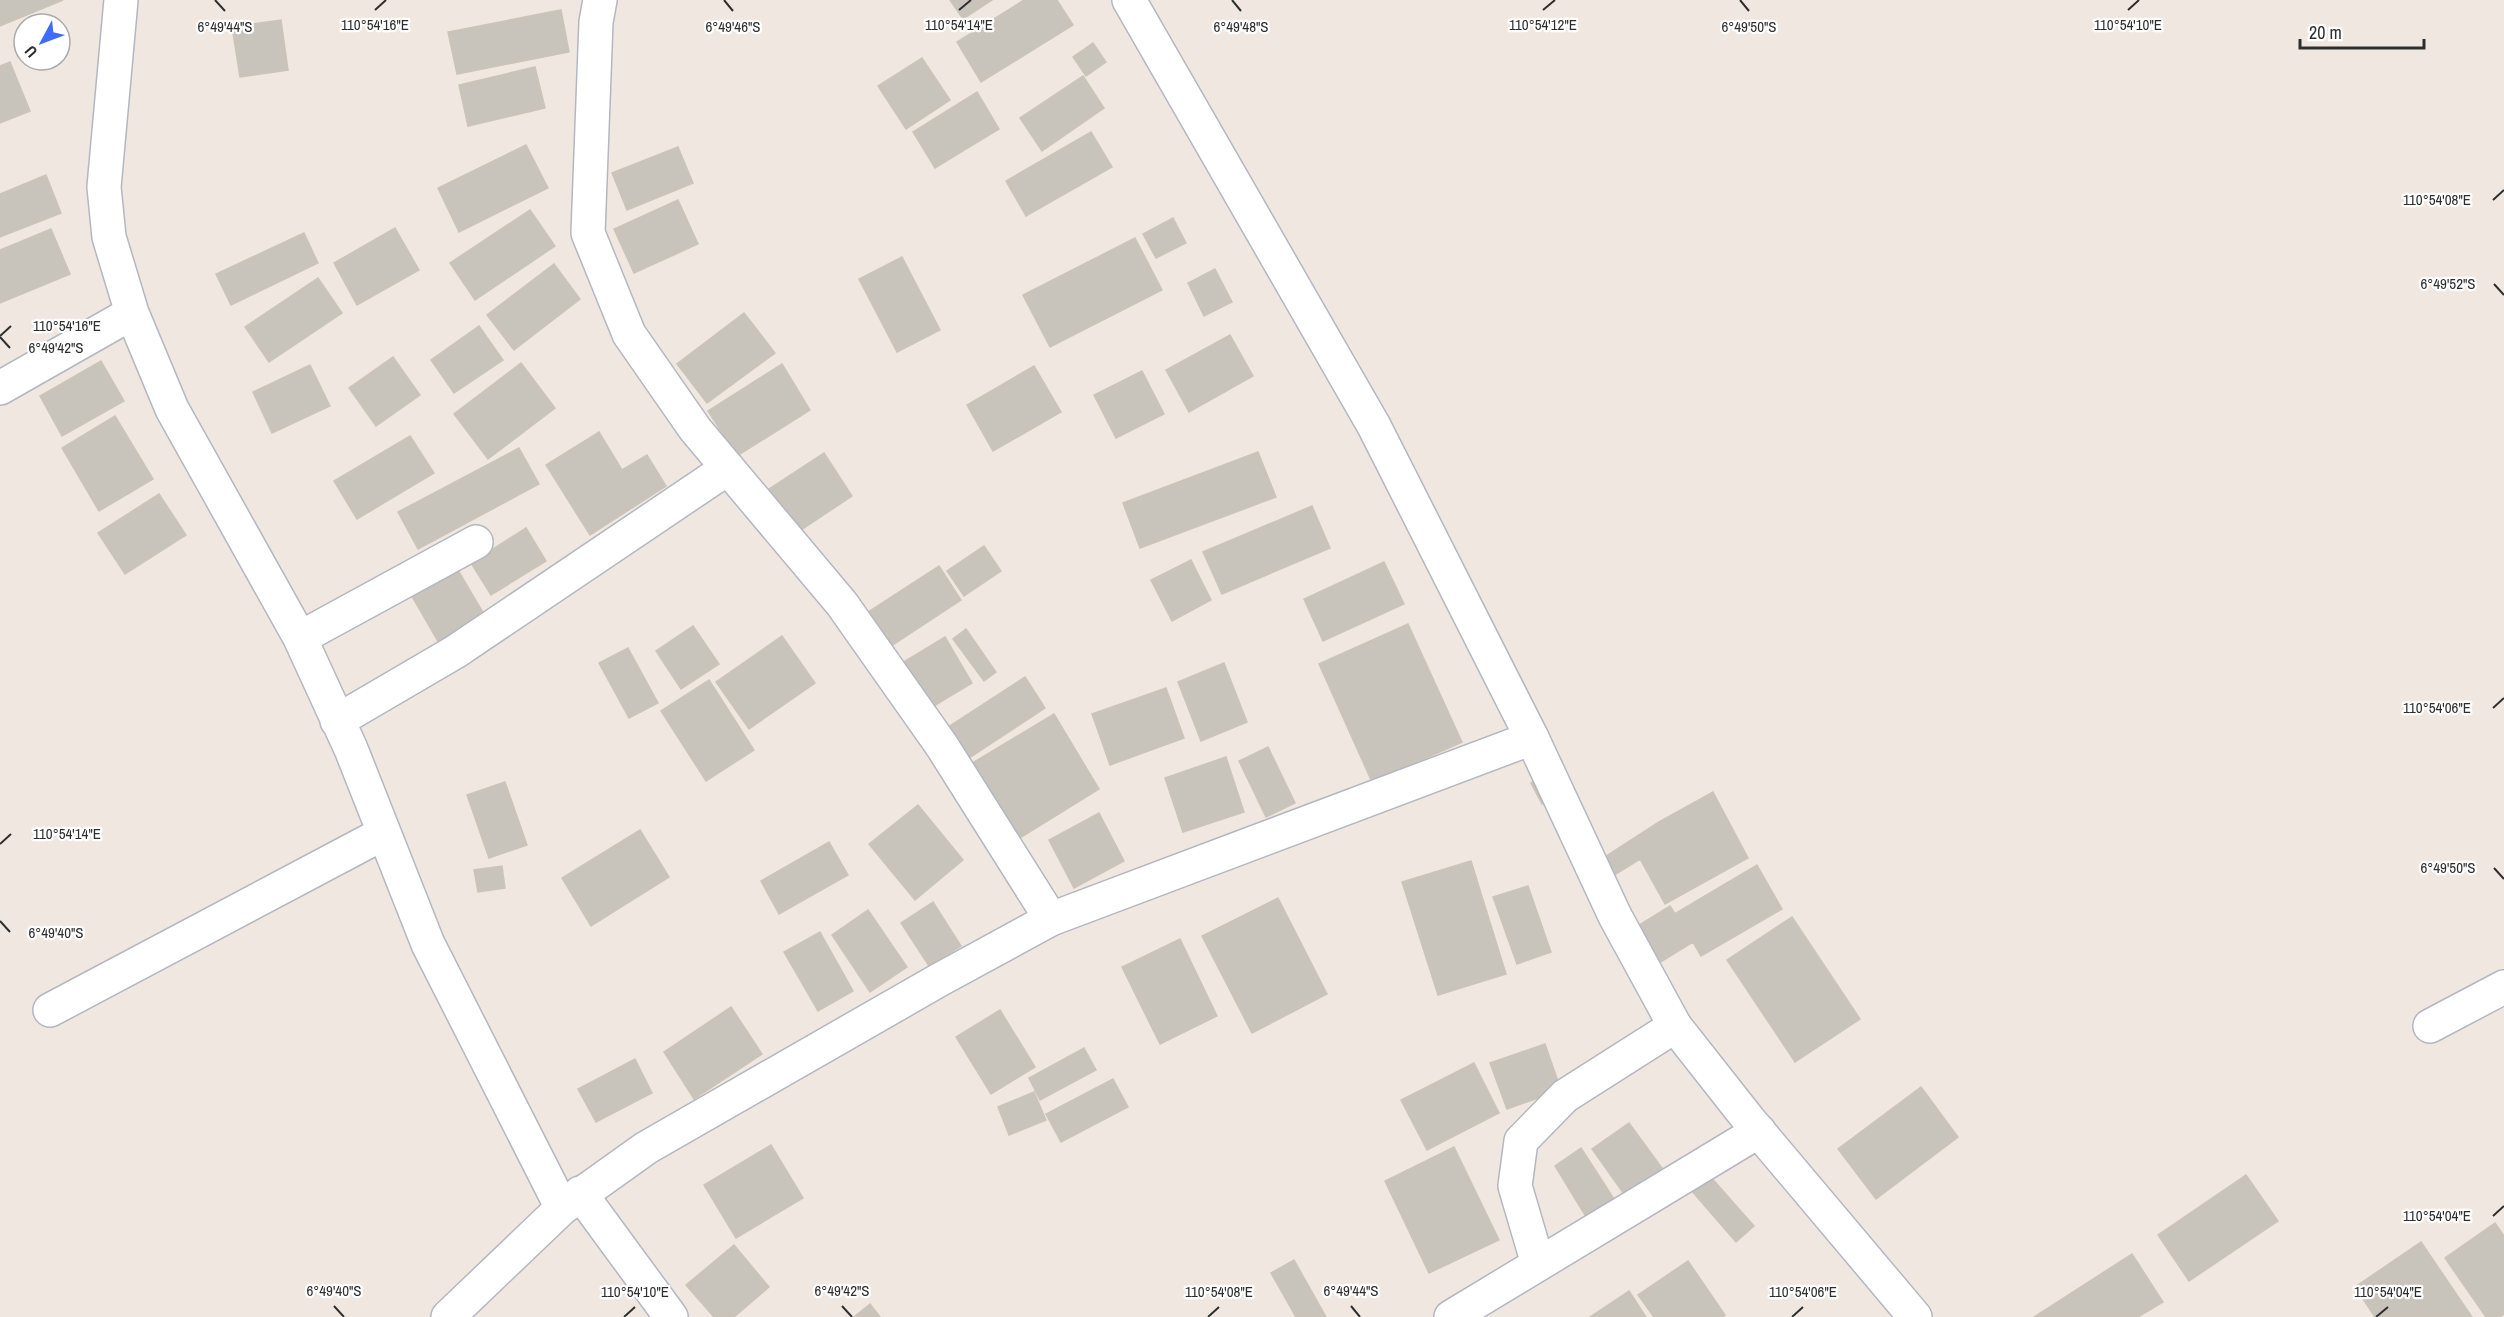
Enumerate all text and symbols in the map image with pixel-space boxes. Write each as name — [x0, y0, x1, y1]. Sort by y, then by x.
north arrow — [12, 12, 72, 72]
scale bar — [2300, 12, 2424, 50]
text: 110°54'16"E — [341, 14, 409, 35]
text: 110°54'14"E — [925, 14, 993, 35]
text: 110°54'12"E — [1509, 14, 1577, 35]
text: 110°54'10"E — [2094, 14, 2162, 35]
text: 6°49'44"S — [197, 16, 253, 37]
text: 6°49'46"S — [705, 16, 761, 37]
text: 6°49'48"S — [1213, 16, 1269, 37]
text: 6°49'50"S — [1721, 16, 1777, 37]
text: 20 m — [2309, 20, 2342, 45]
text: U — [19, 41, 42, 63]
text: 110°54'08"E — [2403, 189, 2471, 210]
text: 6°49'52"S — [2420, 273, 2476, 294]
text: 110°54'16"E — [33, 315, 101, 336]
text: 6°49'42"S — [28, 337, 84, 358]
text: 110°54'06"E — [2403, 697, 2471, 718]
text: 110°54'14"E — [33, 823, 101, 844]
text: 6°49'50"S — [2420, 857, 2476, 878]
text: 6°49'40"S — [28, 922, 84, 943]
text: 110°54'04"E — [2403, 1205, 2471, 1226]
text: 6°49'40"S — [306, 1280, 362, 1301]
text: 6°49'42"S — [814, 1280, 870, 1301]
text: 6°49'44"S — [1323, 1280, 1379, 1301]
text: 110°54'10"E — [601, 1281, 669, 1302]
text: 110°54'08"E — [1185, 1281, 1253, 1302]
text: 110°54'06"E — [1769, 1281, 1837, 1302]
text: 110°54'04"E — [2354, 1281, 2422, 1302]

